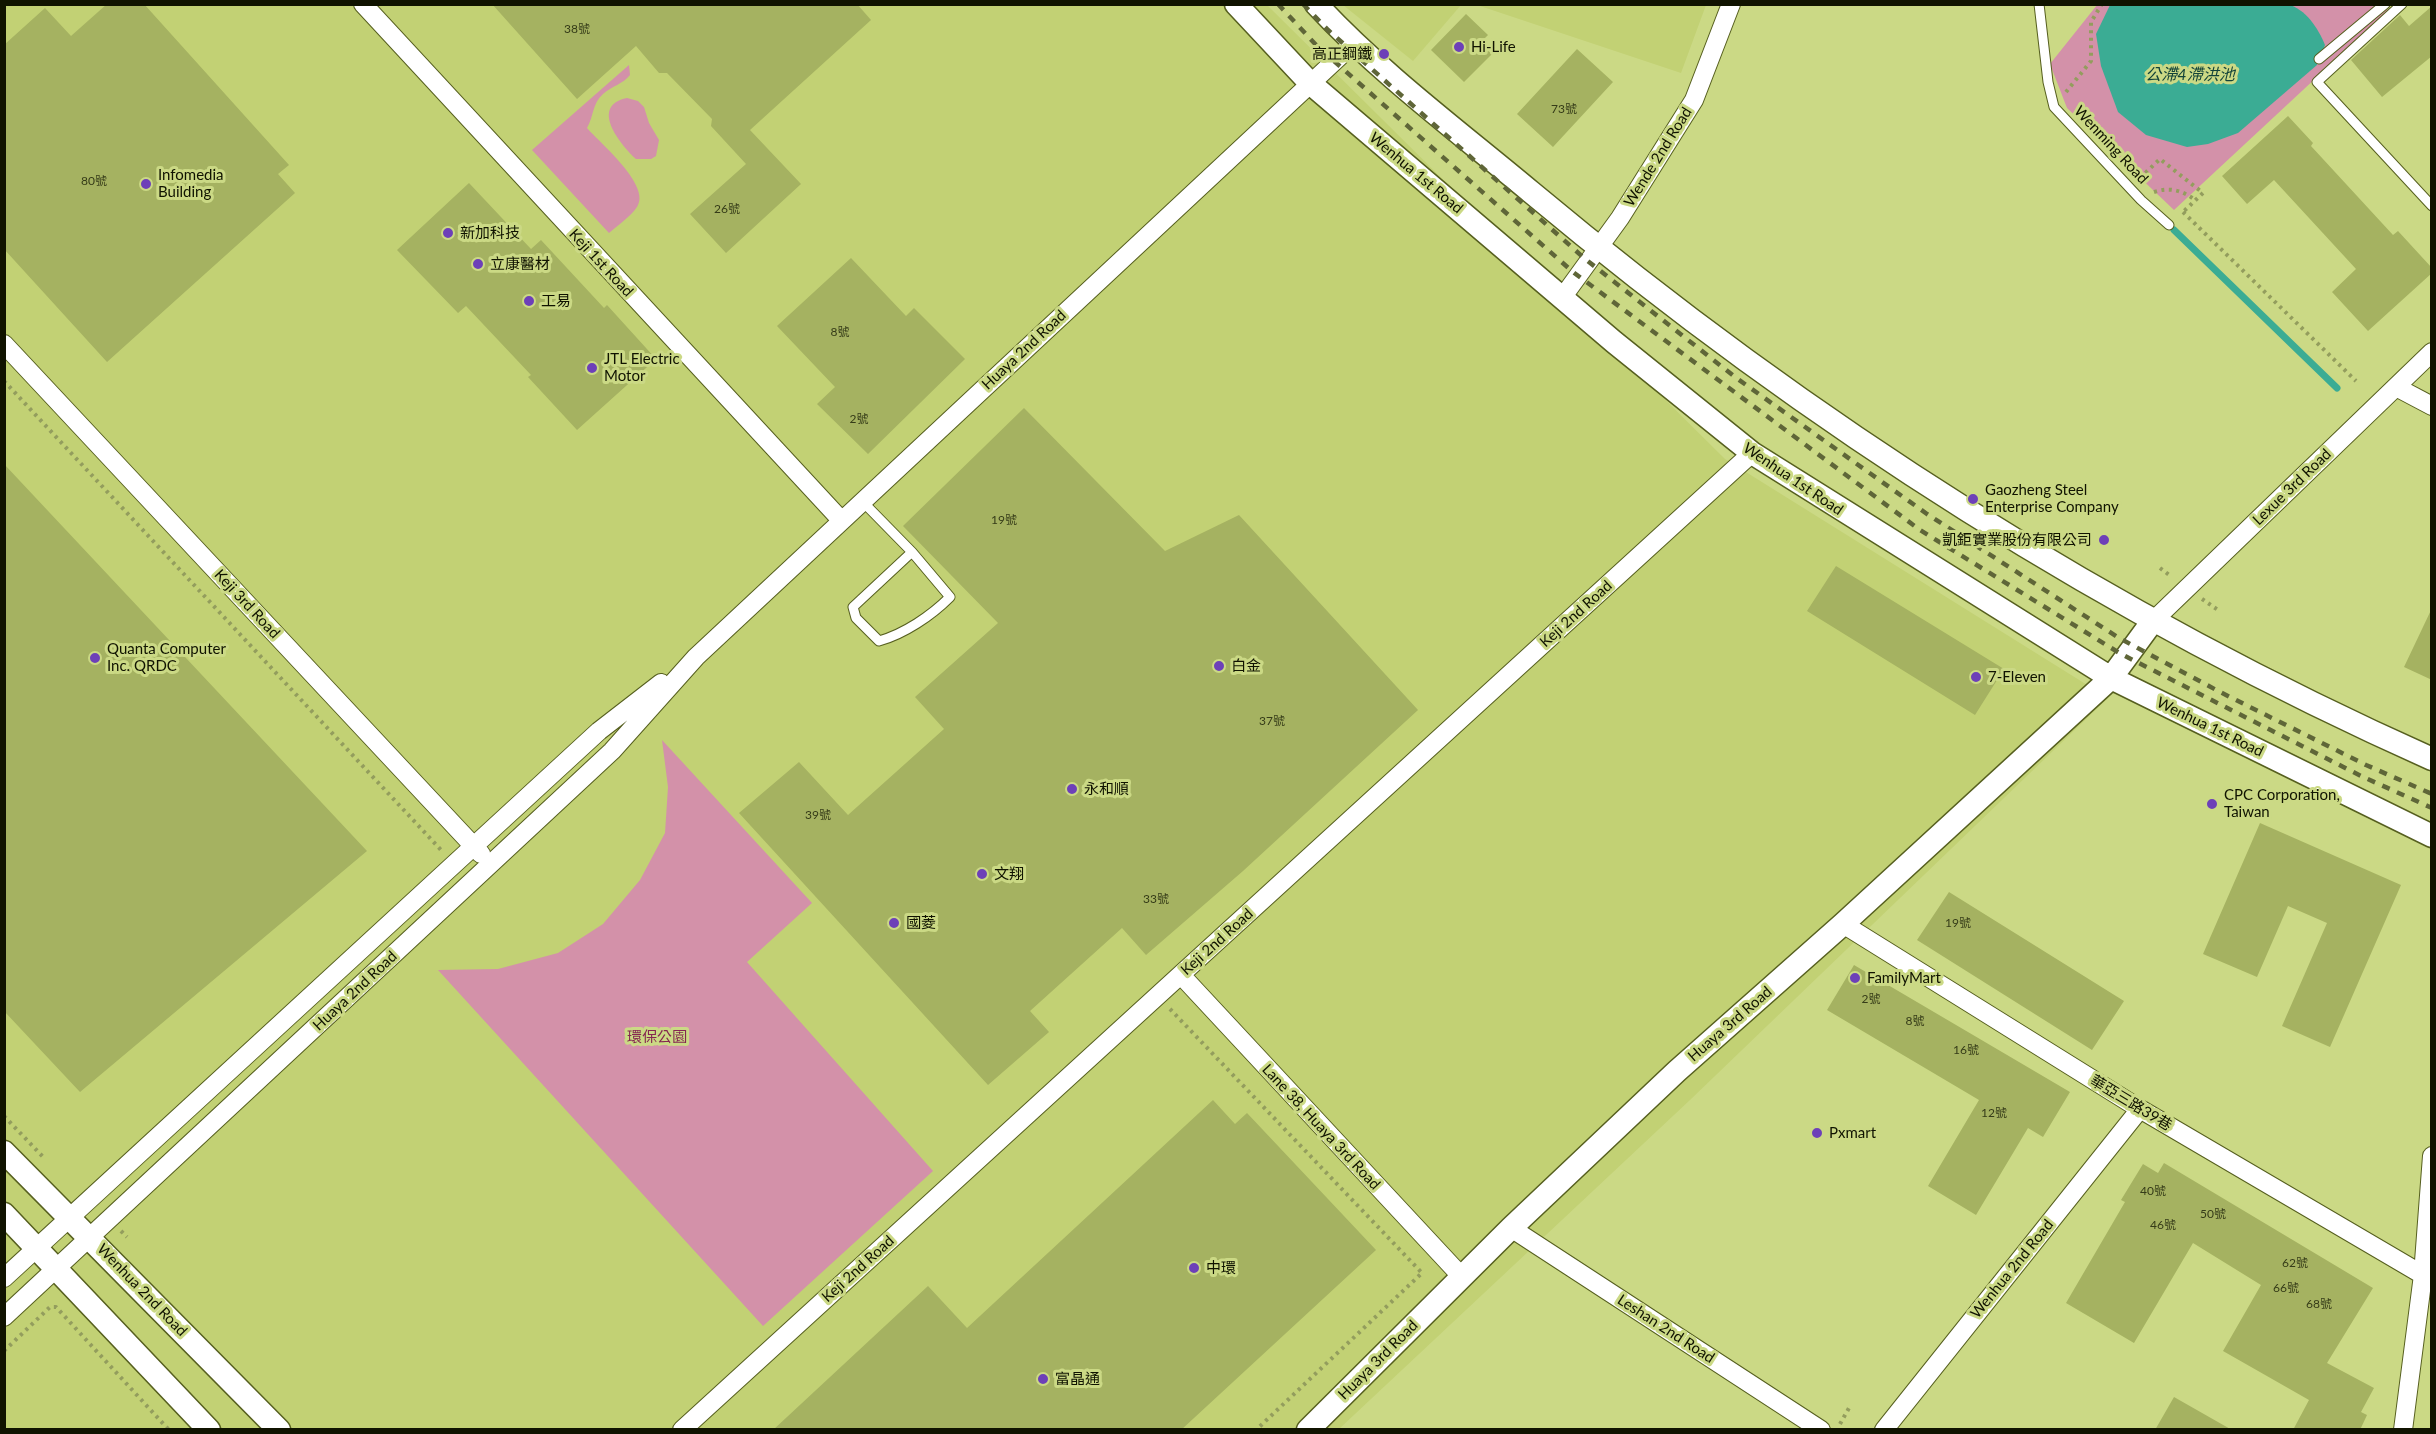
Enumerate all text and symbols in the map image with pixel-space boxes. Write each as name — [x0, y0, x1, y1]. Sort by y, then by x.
house number: 38號 — [564, 22, 590, 36]
place label: Hi-Life — [1471, 38, 1516, 56]
marker: Hi-Life — [1452, 40, 1466, 54]
place label: 高正鋼鐵 — [1312, 45, 1372, 63]
marker: 高正鋼鐵 — [1377, 47, 1391, 61]
water label: 公滯4滯洪池 — [2145, 65, 2235, 85]
house number: 73號 — [1551, 102, 1577, 116]
street label: Wenming Road — [2070, 102, 2152, 188]
street label: Wende 2nd Road — [1620, 104, 1696, 210]
street label: Wenhua 1st Road — [1366, 129, 1466, 217]
place label: Infomedia Building — [158, 166, 224, 201]
house number: 80號 — [81, 174, 107, 188]
marker: Infomedia Building — [139, 177, 153, 191]
house number: 26號 — [714, 202, 740, 216]
place label: 新加科技 — [460, 224, 520, 242]
street label: Keji 1st Road — [565, 225, 637, 301]
marker: 新加科技 — [441, 226, 455, 240]
place label: 立康醫材 — [490, 255, 550, 273]
marker: 立康醫材 — [471, 257, 485, 271]
place label: 工易 — [541, 292, 571, 310]
marker: 工易 — [522, 294, 536, 308]
street label: Huaya 2nd Road — [978, 306, 1070, 394]
house number: 8號 — [831, 325, 849, 339]
place label: JTL Electric Motor — [604, 350, 680, 385]
marker: JTL Electric Motor — [585, 361, 599, 375]
house number: 2號 — [850, 412, 868, 426]
street label: Wenhua 1st Road — [1740, 439, 1846, 519]
street label: Lexue 3rd Road — [2249, 445, 2335, 529]
place label: Gaozheng Steel Enterprise Company — [1985, 481, 2119, 516]
marker: Gaozheng Steel Enterprise Company — [1966, 492, 1980, 506]
house number: 19號 — [991, 513, 1017, 527]
place label: 凱鉅實業股份有限公司 — [1942, 531, 2092, 549]
marker: 凱鉅實業股份有限公司 — [2097, 533, 2111, 547]
street label: Keji 3rd Road — [211, 566, 283, 642]
street label: Keji 2nd Road — [1536, 577, 1616, 651]
place label: Quanta Computer Inc. QRDC — [107, 640, 226, 675]
marker: Quanta Computer Inc. QRDC — [88, 651, 102, 665]
place label: 白金 — [1231, 657, 1261, 675]
marker: 白金 — [1212, 659, 1226, 673]
place label: 7-Eleven — [1988, 668, 2046, 686]
marker: 7-Eleven — [1969, 670, 1983, 684]
street label: Wenhua 1st Road — [2154, 693, 2266, 761]
house number: 37號 — [1259, 714, 1285, 728]
place label: 永和順 — [1084, 780, 1129, 798]
marker: 永和順 — [1065, 782, 1079, 796]
place label: CPC Corporation, Taiwan — [2224, 786, 2340, 821]
marker: CPC Corporation, Taiwan — [2205, 797, 2219, 811]
house number: 39號 — [805, 808, 831, 822]
place label: 文翔 — [994, 865, 1024, 883]
marker: 文翔 — [975, 867, 989, 881]
house number: 33號 — [1143, 892, 1169, 906]
street label: Keji 2nd Road — [1177, 905, 1257, 979]
place label: 國菱 — [906, 914, 936, 932]
marker: 國菱 — [887, 916, 901, 930]
house number: 19號 — [1945, 916, 1971, 930]
street label: Huaya 2nd Road — [309, 947, 401, 1035]
place label: FamilyMart — [1867, 969, 1941, 987]
marker: FamilyMart — [1848, 971, 1862, 985]
street label: Huaya 3rd Road — [1684, 983, 1776, 1065]
house number: 2號 — [1862, 992, 1880, 1006]
house number: 8號 — [1906, 1014, 1924, 1028]
park label: 環保公園 — [627, 1028, 687, 1046]
house number: 16號 — [1953, 1043, 1979, 1057]
street label: Lane 38, Huaya 3rd Road — [1258, 1060, 1384, 1194]
street label: 華亞三路39巷 — [2087, 1071, 2175, 1135]
house number: 12號 — [1981, 1106, 2007, 1120]
place label: Pxmart — [1829, 1124, 1876, 1142]
marker: Pxmart — [1810, 1126, 1824, 1140]
house number: 40號 — [2140, 1184, 2166, 1198]
house number: 50號 — [2200, 1207, 2226, 1221]
street label: Wenhua 2nd Road — [1967, 1216, 2057, 1322]
house number: 46號 — [2150, 1218, 2176, 1232]
street label: Keji 2nd Road — [818, 1232, 898, 1306]
street label: Wenhua 2nd Road — [93, 1240, 191, 1340]
house number: 62號 — [2282, 1256, 2308, 1270]
place label: 中環 — [1206, 1259, 1236, 1277]
marker: 中環 — [1187, 1261, 1201, 1275]
house number: 66號 — [2273, 1281, 2299, 1295]
street label: Leshan 2nd Road — [1614, 1291, 1718, 1367]
house number: 68號 — [2306, 1297, 2332, 1311]
street label: Huaya 3rd Road — [1334, 1316, 1422, 1404]
place label: 富晶通 — [1055, 1370, 1100, 1388]
marker: 富晶通 — [1036, 1372, 1050, 1386]

